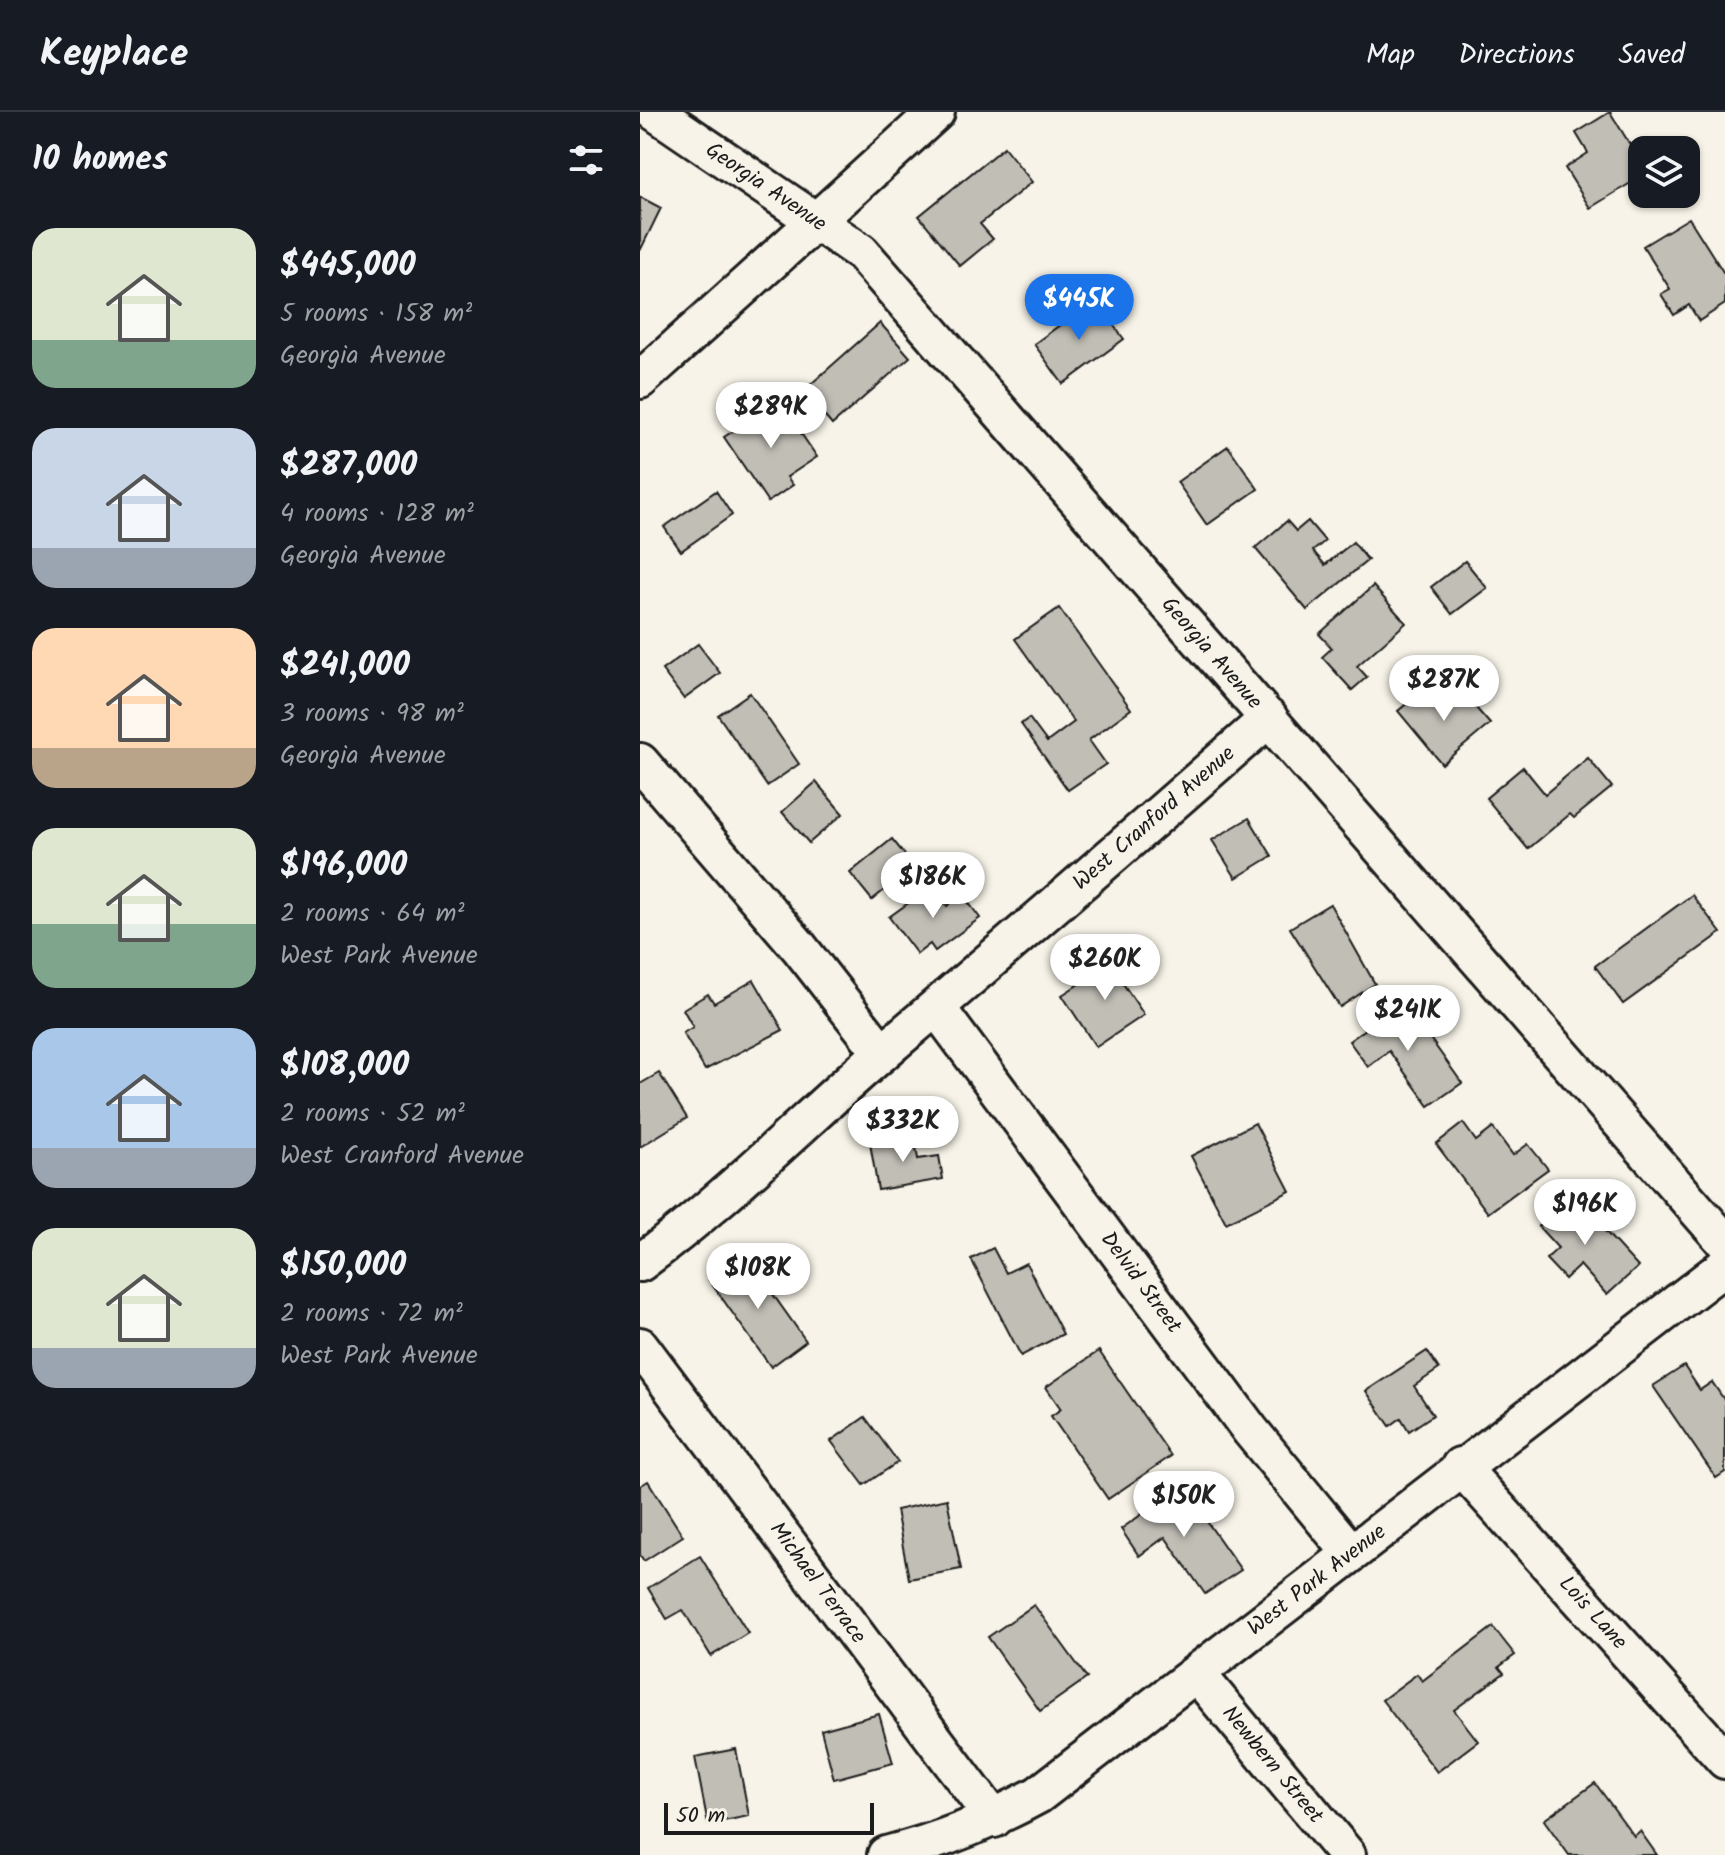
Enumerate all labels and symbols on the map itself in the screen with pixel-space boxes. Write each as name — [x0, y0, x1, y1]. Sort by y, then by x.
street label: Georgia Avenue — [698, 133, 834, 241]
pin: $445K — [1023, 274, 1135, 342]
pin: $289K — [715, 382, 827, 450]
street label: Georgia Avenue — [1152, 589, 1271, 718]
pin: $287K — [1388, 655, 1500, 723]
street label: West Cranford Avenue — [1065, 737, 1244, 900]
pin: $186K — [877, 852, 989, 920]
pin: $260K — [1049, 934, 1161, 1002]
pin: $241K — [1352, 985, 1464, 1053]
pin: $332K — [847, 1096, 959, 1164]
pin: $196K — [1529, 1179, 1641, 1247]
street label: Delvid Street — [1091, 1224, 1191, 1342]
pin: $108K — [702, 1243, 814, 1311]
pin: $150K — [1128, 1471, 1240, 1539]
street label: Michael Terrace — [760, 1514, 875, 1652]
street label: West Park Avenue — [1240, 1515, 1394, 1645]
street label: Lois Lane — [1550, 1568, 1636, 1658]
street label: Newbern Street — [1213, 1698, 1332, 1832]
scale bar — [664, 1799, 874, 1835]

